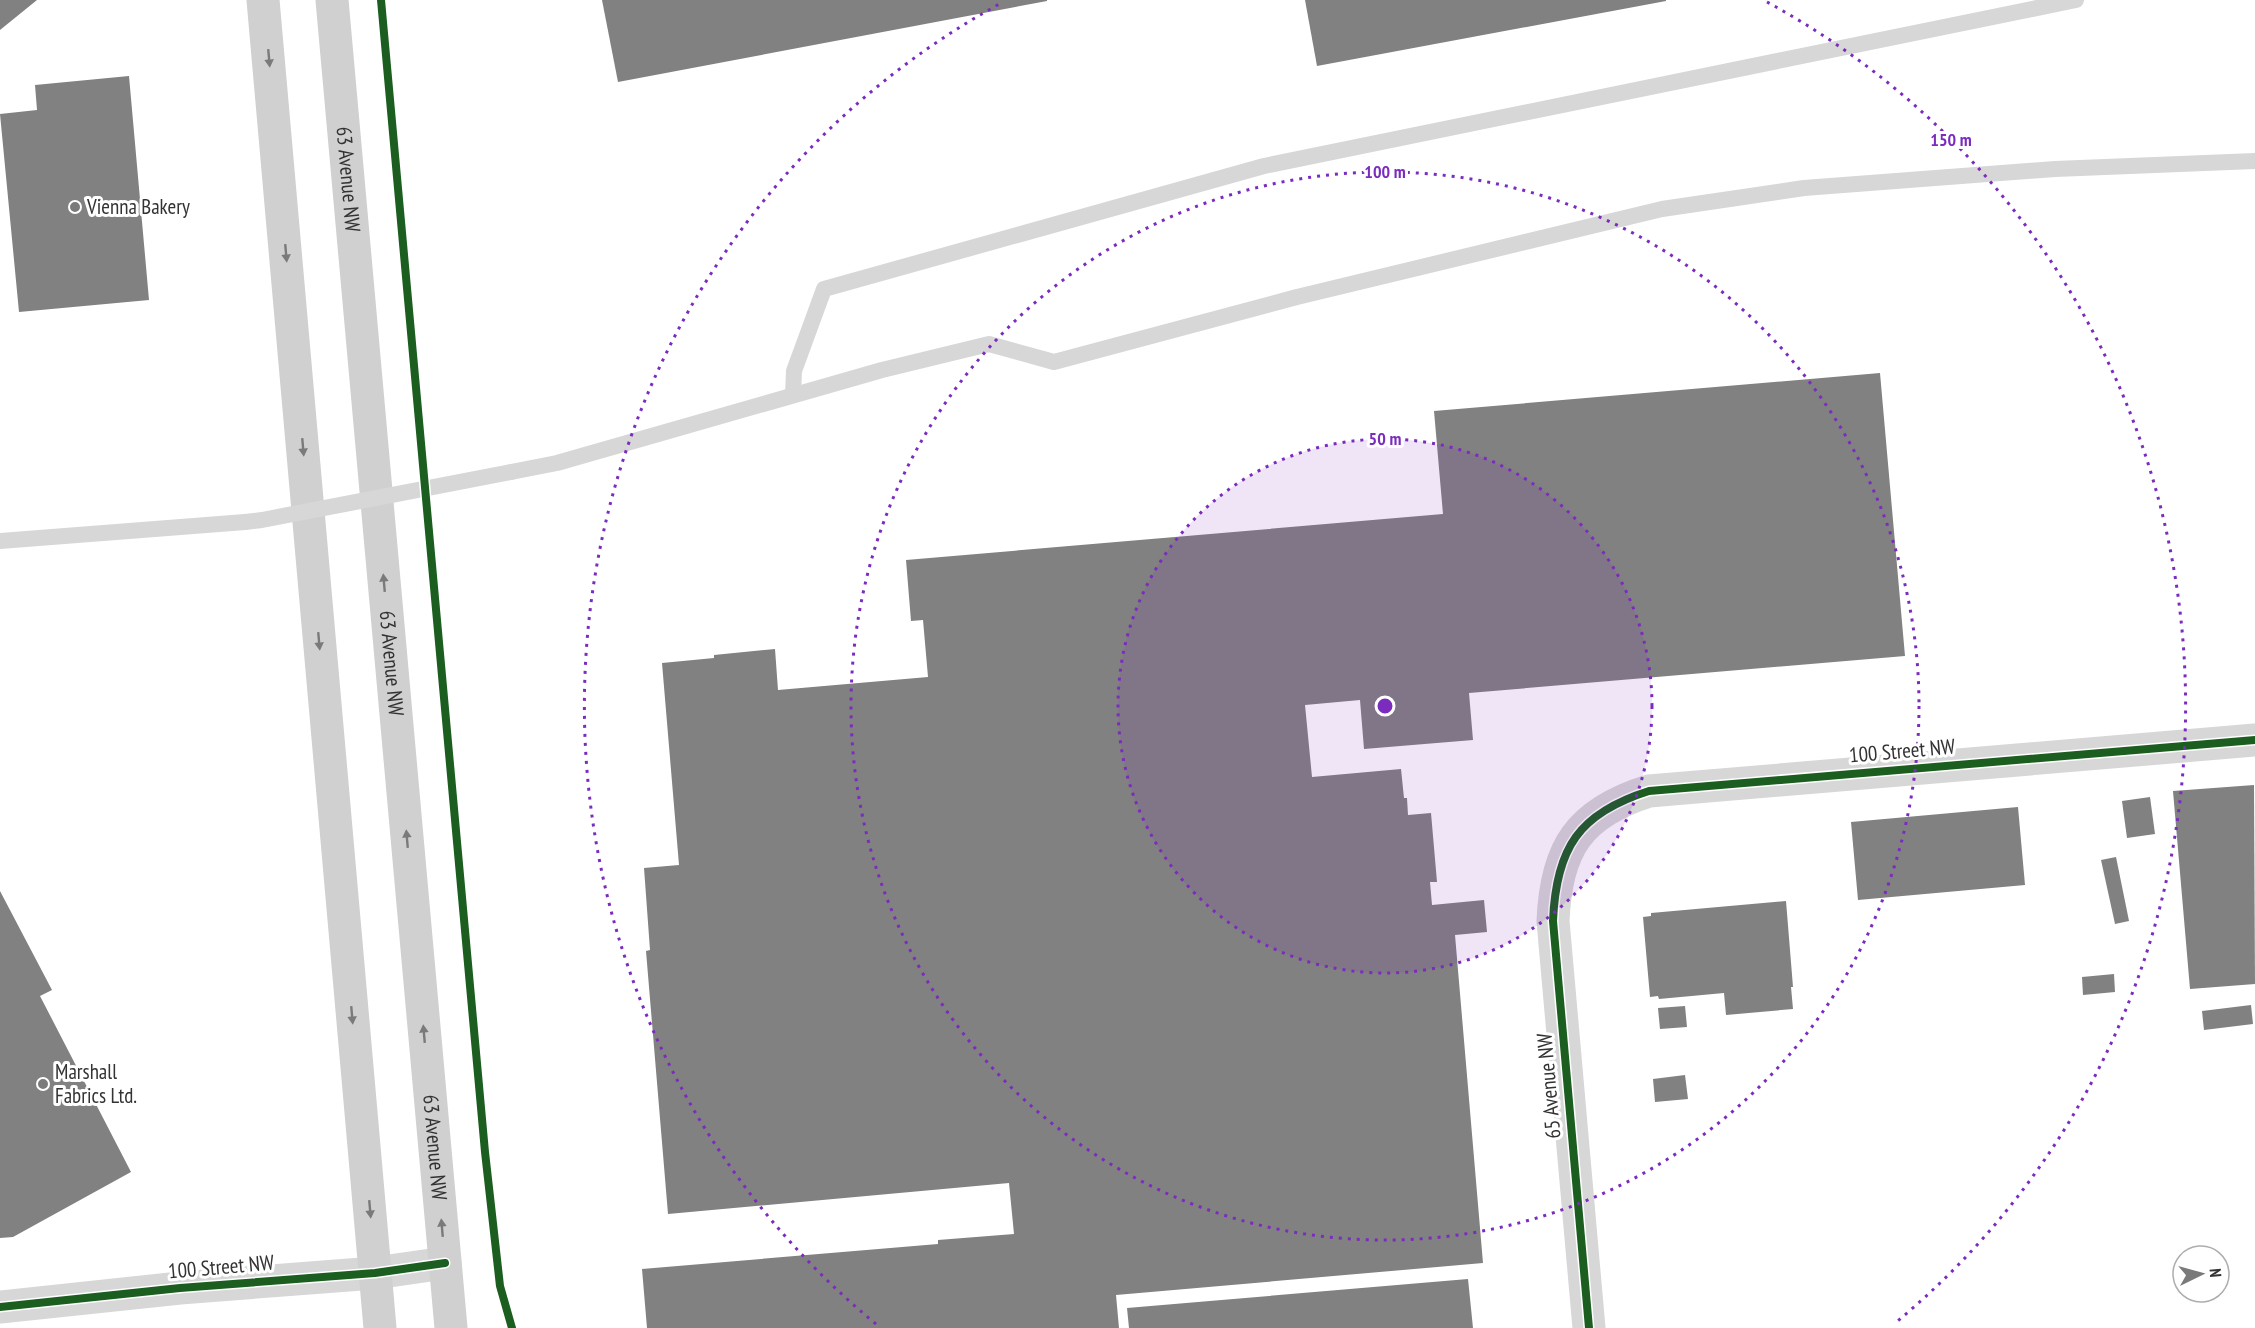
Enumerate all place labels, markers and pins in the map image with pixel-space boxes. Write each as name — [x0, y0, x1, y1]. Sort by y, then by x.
place label: Vienna Bakery — [86, 193, 190, 220]
marker: Vienna Bakery — [68, 200, 82, 214]
centre of rings — [1375, 696, 1395, 716]
place label: Marshall Fabrics Ltd. — [55, 1058, 137, 1109]
marker: Marshall Fabrics Ltd. — [36, 1077, 50, 1091]

